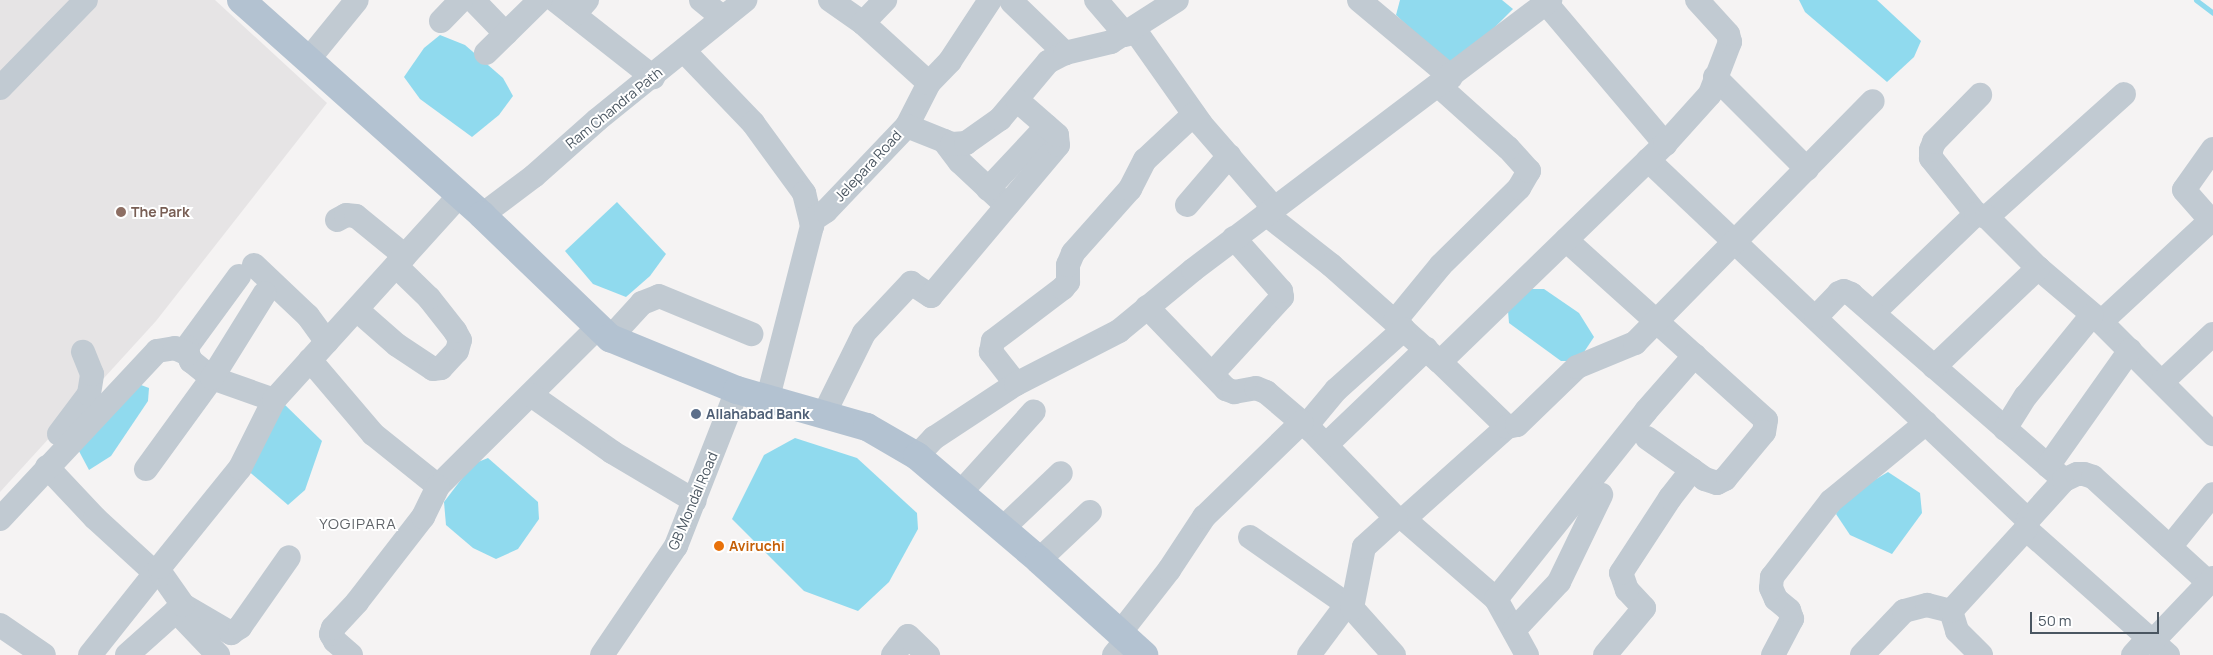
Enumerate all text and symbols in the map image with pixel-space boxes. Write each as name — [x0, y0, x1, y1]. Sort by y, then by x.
street label: Ram Chandra Path — [562, 64, 666, 152]
street label: Jelepara Road — [831, 127, 905, 205]
place label: The Park — [131, 204, 189, 220]
marker: The Park — [115, 206, 127, 218]
place label: Allahabad Bank — [706, 406, 809, 422]
marker: Allahabad Bank — [690, 408, 702, 420]
street label: GB Mondal Road — [665, 449, 721, 553]
district label: YOGIPARA — [318, 515, 398, 533]
place label: Aviruchi — [729, 538, 785, 554]
marker: Aviruchi — [713, 540, 725, 552]
scale bar — [2033, 602, 2162, 634]
text: 50 m — [2038, 610, 2072, 631]

